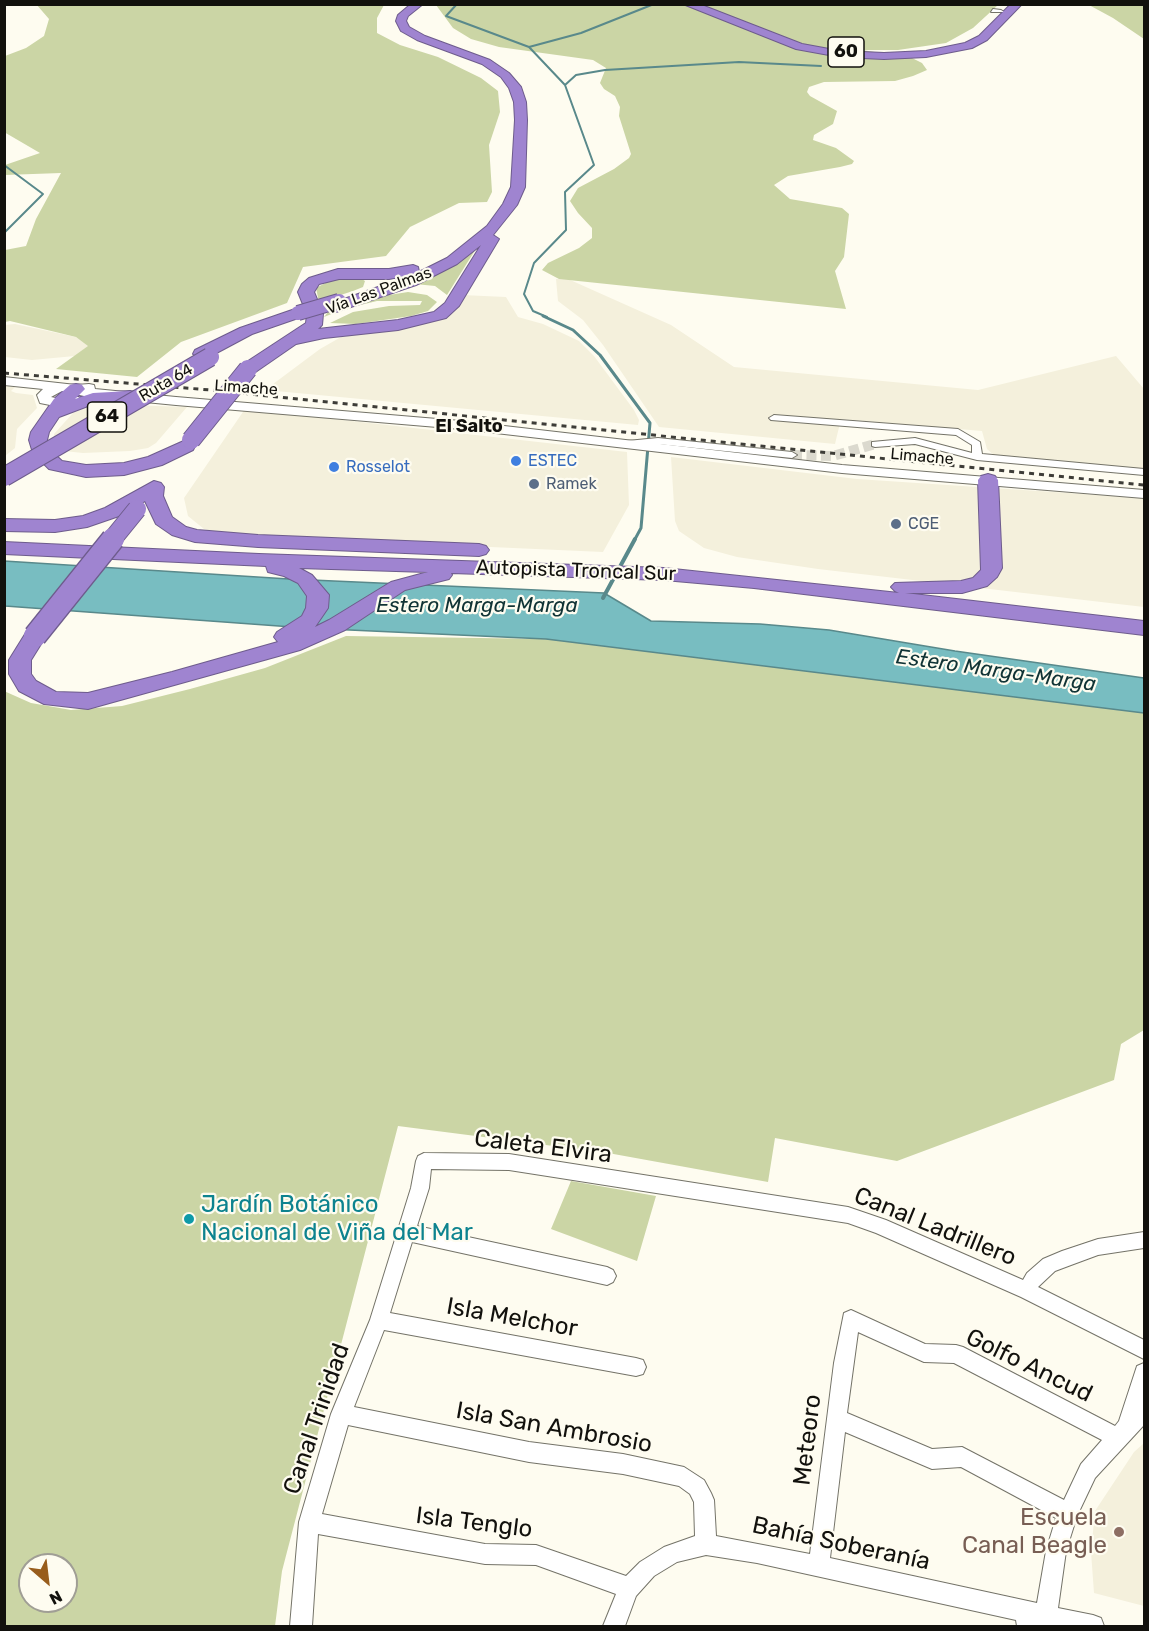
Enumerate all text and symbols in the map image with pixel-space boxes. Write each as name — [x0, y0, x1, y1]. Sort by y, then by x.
road number: 60 — [828, 37, 864, 67]
street label: Vía Las Palmas — [324, 263, 434, 319]
street label: Ruta 64 — [136, 360, 196, 406]
street label: Limache — [214, 376, 278, 400]
road number: 64 — [88, 402, 126, 432]
district label: El Salto — [435, 416, 503, 438]
street label: Limache — [890, 445, 954, 469]
place label: ESTEC — [528, 451, 577, 471]
marker: ESTEC — [509, 454, 523, 468]
place label: Rosselot — [346, 457, 410, 477]
marker: Rosselot — [327, 460, 341, 474]
place label: Ramek — [546, 474, 597, 494]
marker: Ramek — [527, 477, 541, 491]
place label: CGE — [908, 514, 939, 534]
marker: CGE — [889, 517, 903, 531]
street label: Autopista Troncal Sur — [476, 556, 676, 586]
water label: Estero Marga-Marga — [376, 593, 578, 619]
water label: Estero Marga-Marga — [894, 644, 1098, 698]
street label: Caleta Elvira — [472, 1124, 614, 1170]
street label: Canal Ladrillero — [850, 1181, 1020, 1273]
place label: Jardín Botánico Nacional de Viña del Mar — [201, 1191, 473, 1247]
marker: Jardín Botánico Nacional de Viña del Mar — [182, 1212, 196, 1226]
street label: Isla Melchor — [444, 1292, 580, 1344]
street label: Golfo Ancud — [961, 1323, 1097, 1409]
street label: Canal Trinidad — [278, 1340, 356, 1498]
street label: Meteoro — [788, 1393, 828, 1487]
street label: Isla San Ambrosio — [454, 1397, 654, 1459]
street label: Isla Tenglo — [414, 1502, 534, 1544]
place label: Escuela Canal Beagle — [962, 1504, 1107, 1560]
street label: Bahía Soberanía — [749, 1511, 933, 1577]
marker: Escuela Canal Beagle — [1112, 1525, 1126, 1539]
north arrow — [18, 1553, 78, 1613]
text: N — [46, 1586, 65, 1609]

